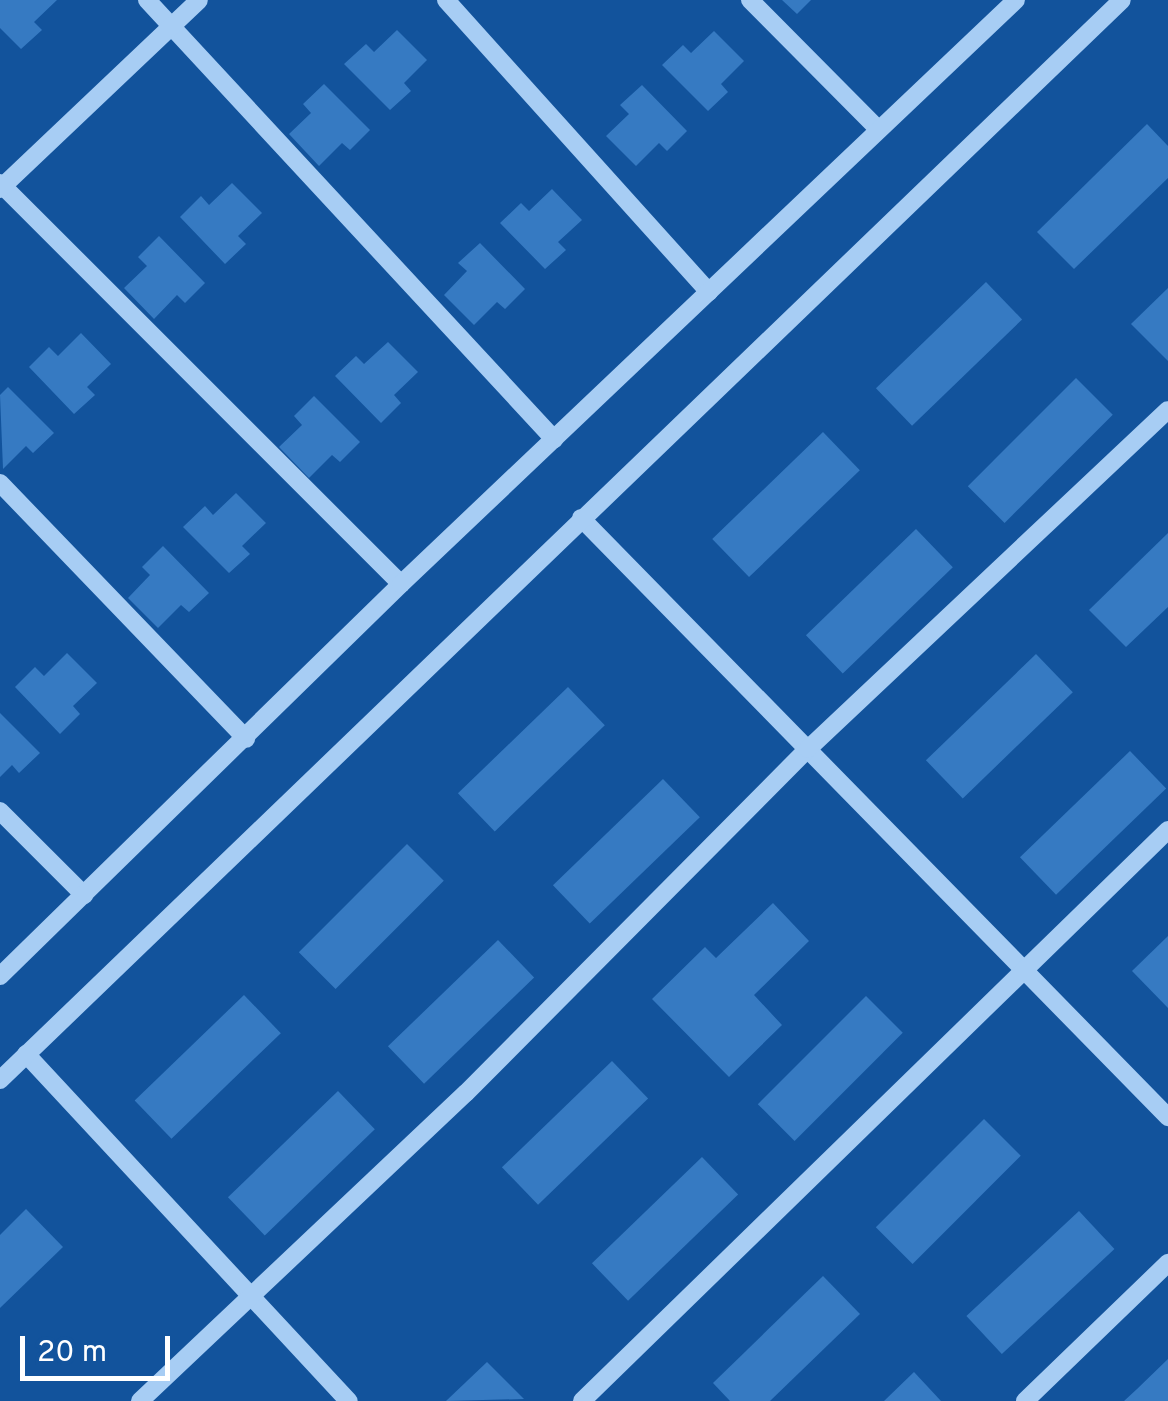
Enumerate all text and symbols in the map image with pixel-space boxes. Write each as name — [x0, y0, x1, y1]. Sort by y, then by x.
scale bar — [25, 1316, 175, 1378]
text: 20 m — [37, 1335, 107, 1372]

